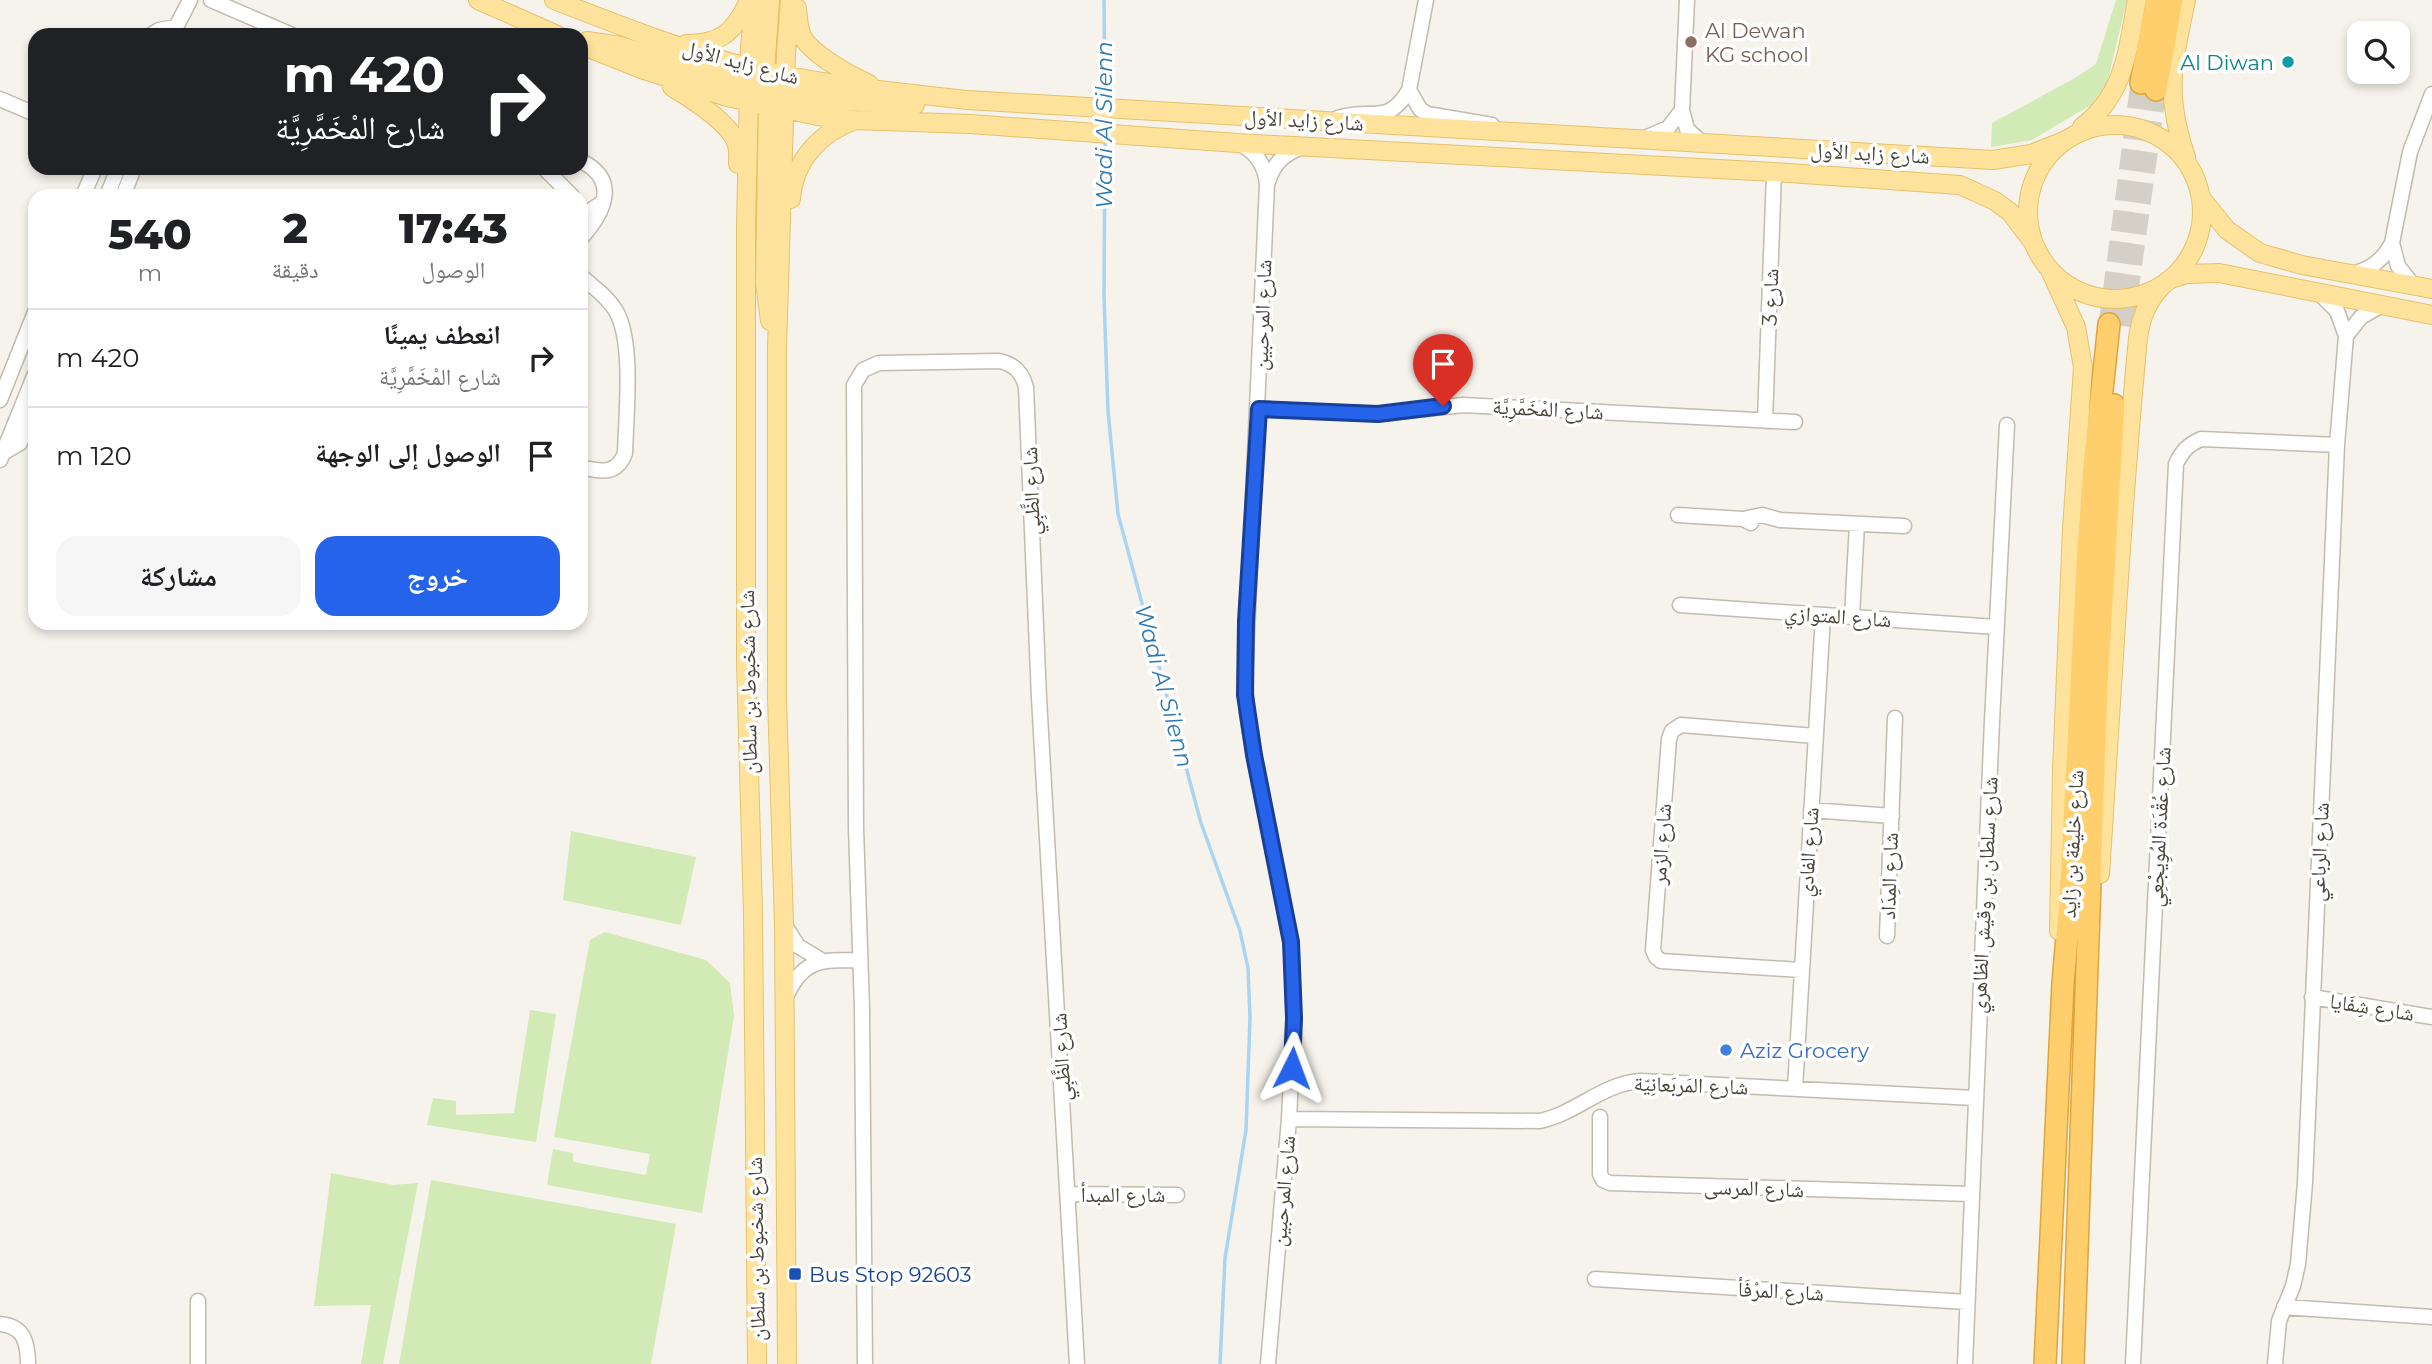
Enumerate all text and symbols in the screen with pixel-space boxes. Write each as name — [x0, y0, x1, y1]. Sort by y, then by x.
place label: Al Dewan KG school — [1705, 18, 1809, 67]
map controls — [2347, 21, 2410, 84]
button: search — [2347, 21, 2410, 84]
street label: شارع زايد الأول — [680, 34, 802, 90]
marker: Al Dewan KG school — [1683, 34, 1699, 50]
water label: Wadi Al Silenn — [1090, 41, 1118, 209]
text: 420 m — [284, 45, 445, 104]
place label: Al Diwan — [2180, 50, 2274, 75]
marker: Al Diwan — [2280, 54, 2296, 70]
icon: right — [469, 56, 560, 147]
street label: شارع زايد الأول — [1244, 104, 1364, 137]
text: شارع المْخَمَّرِيَّة — [275, 108, 445, 147]
street label: شارع زايد الأول — [1810, 137, 1930, 170]
text: 2 — [283, 202, 308, 254]
text: 17:43 — [399, 202, 508, 254]
text: 540 — [108, 208, 192, 260]
text: دقيقة — [272, 256, 319, 284]
text: الوصول — [421, 256, 485, 284]
text: m — [138, 259, 162, 287]
street label: شارع المرحبين — [1248, 259, 1277, 371]
street label: شارع 3 — [1757, 268, 1784, 326]
text: انعطف يمينًا — [383, 319, 501, 351]
pin — [1413, 334, 1473, 406]
icon: right — [522, 339, 560, 377]
text: 420 m — [56, 342, 139, 374]
icon: arrive — [1424, 345, 1462, 383]
text: شارع المْخَمَّرِيَّة — [379, 363, 501, 391]
street label: شارع المْخَمَّرِيَّة — [1492, 394, 1604, 428]
text: الوصول إلى الوجهة — [315, 437, 501, 469]
icon: arrive — [522, 437, 560, 475]
text: 120 m — [56, 440, 132, 472]
street label: شارع الظَّبِي — [1017, 446, 1049, 536]
button: مشاركة — [56, 536, 301, 616]
button: خروج — [315, 536, 560, 616]
street label: شارع شخبوط بن سلطان — [734, 590, 763, 774]
street label: شارع المتوازي — [1783, 600, 1892, 637]
water label: Wadi Al Silenn — [1129, 602, 1199, 770]
street label: شارع عُقْدَة المُوِيجْعِي — [2142, 746, 2180, 908]
street label: شارع خليفة بن زايد — [2056, 769, 2089, 919]
street label: شارع سلطان بن وقيش الظاهري — [1965, 776, 2007, 1014]
street label: شارع الرباعي — [2304, 802, 2338, 903]
street label: شارع الزمر — [1646, 803, 1677, 887]
street label: شارع الفادي — [1792, 806, 1828, 898]
street label: شارع المِدَاد — [1875, 832, 1904, 920]
street label: شارع شِفَايا — [2328, 988, 2416, 1027]
street label: شارع الظَّبِي — [1046, 1012, 1080, 1102]
position arrow — [1255, 1031, 1329, 1105]
place label: Aziz Grocery — [1740, 1038, 1870, 1063]
marker: Aziz Grocery — [1718, 1042, 1734, 1058]
street label: شارع المَربَعانِيّة — [1633, 1071, 1749, 1100]
street label: شارع المرحبين — [1266, 1134, 1301, 1248]
street label: شارع شخبوط بن سلطان — [742, 1157, 771, 1341]
street label: شارع المرسى — [1703, 1174, 1805, 1203]
street label: شارع المبدأ — [1081, 1182, 1165, 1208]
place label: Bus Stop 92603 — [809, 1262, 972, 1287]
marker: Bus Stop 92603 — [787, 1266, 803, 1282]
street label: شارع المرْفَأ — [1737, 1276, 1825, 1307]

